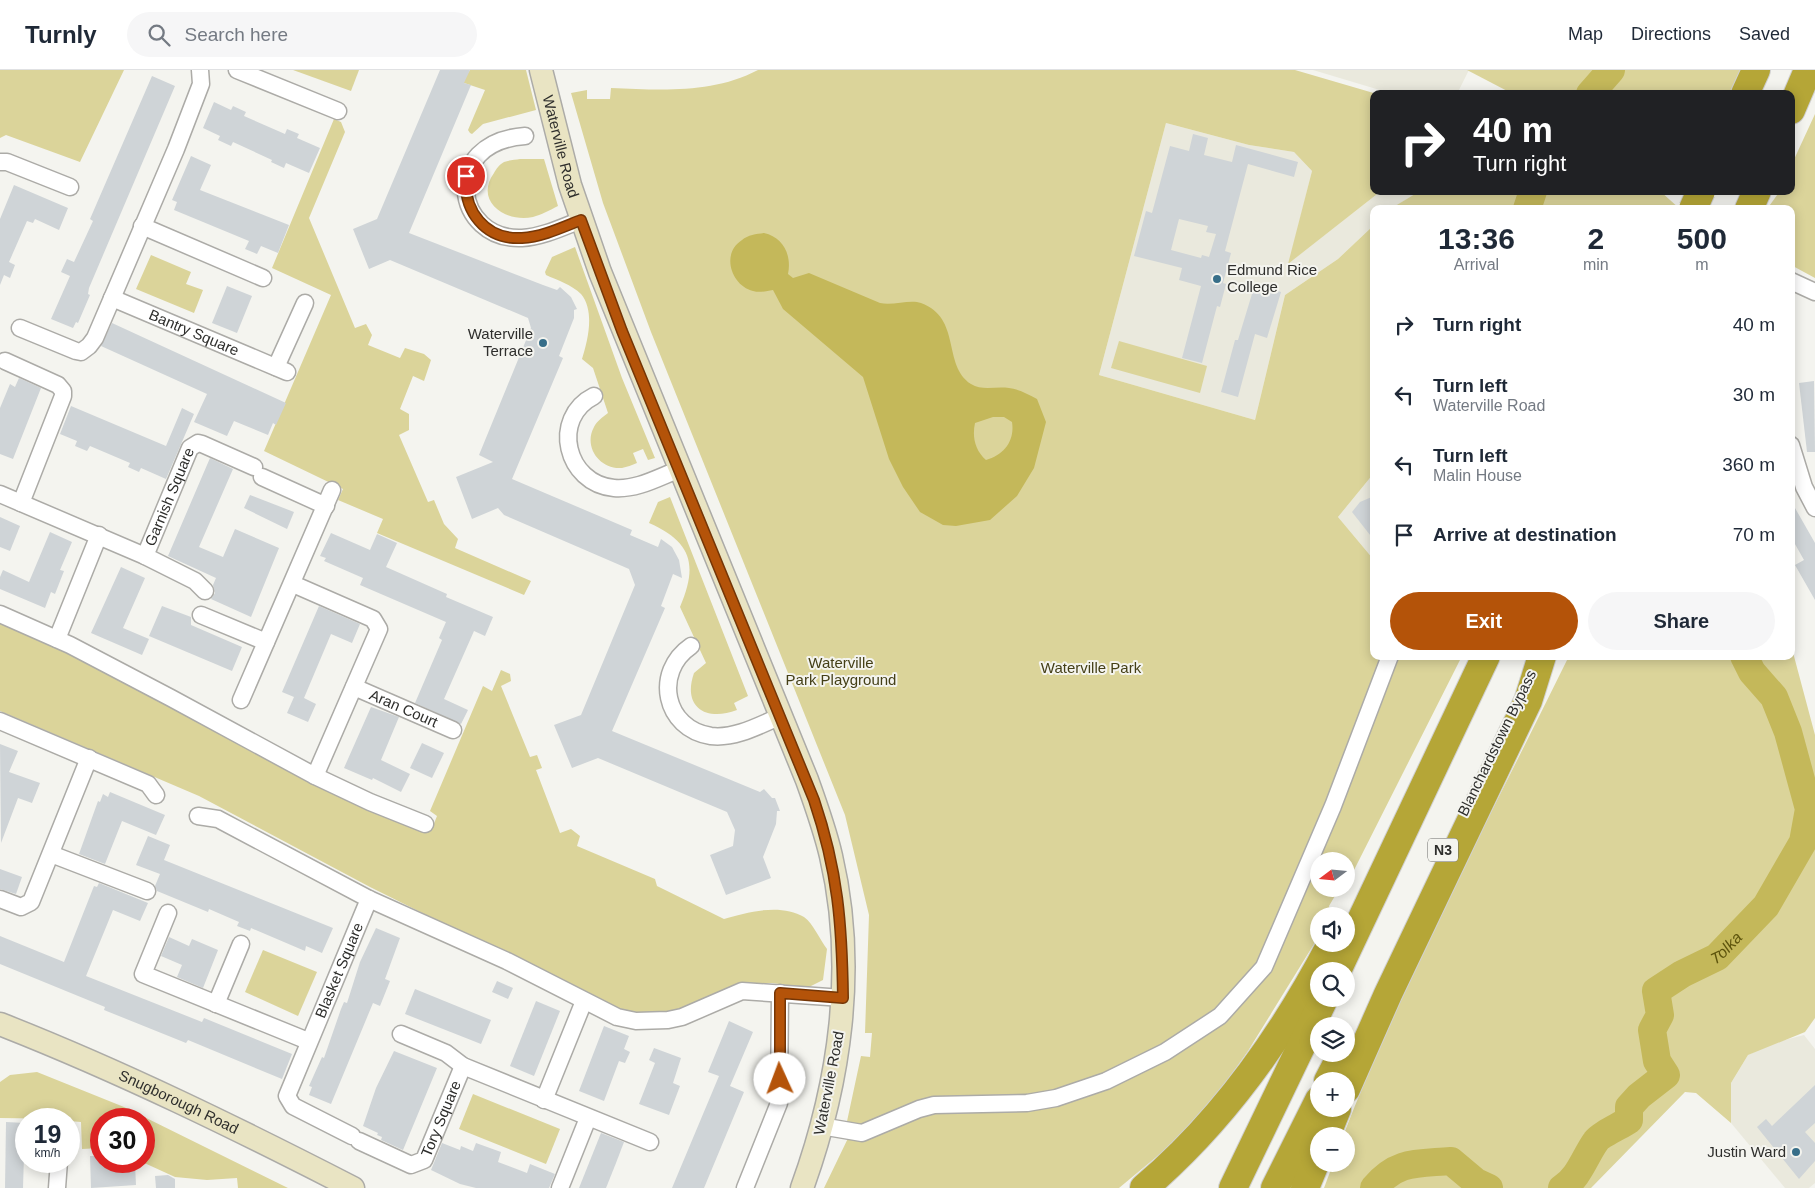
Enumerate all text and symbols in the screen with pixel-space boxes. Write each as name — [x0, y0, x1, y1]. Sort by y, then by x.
search box — [127, 12, 477, 57]
text: Turnly — [25, 21, 97, 48]
icon: search — [145, 21, 173, 49]
text: Search here — [185, 24, 288, 45]
text: Map — [1568, 24, 1603, 44]
text: Directions — [1631, 24, 1711, 44]
text: Saved — [1739, 24, 1790, 44]
street label: Waterville Road — [540, 93, 583, 200]
icon: right — [1390, 110, 1455, 175]
text: 40 m — [1473, 110, 1553, 149]
text: Turn right — [1473, 151, 1566, 176]
pin — [445, 155, 487, 197]
icon: arrive — [452, 162, 480, 190]
text: 13:36 — [1438, 222, 1515, 255]
text: 2 — [1587, 222, 1604, 255]
text: 500 — [1677, 222, 1727, 255]
text: Arrival — [1454, 256, 1499, 273]
text: min — [1583, 256, 1609, 273]
text: m — [1695, 256, 1708, 273]
place label: Edmund Rice College — [1227, 261, 1317, 295]
marker: Edmund Rice College — [1211, 273, 1223, 285]
street label: Bantry Square — [147, 306, 242, 359]
icon: right — [1390, 311, 1418, 339]
text: Turn right — [1433, 314, 1521, 335]
text: 40 m — [1733, 314, 1775, 335]
place label: Waterville Terrace — [468, 325, 533, 359]
marker: Waterville Terrace — [537, 337, 549, 349]
text: Turn left — [1433, 375, 1508, 396]
icon: left — [1390, 381, 1418, 409]
text: 30 m — [1733, 384, 1775, 405]
text: Waterville Road — [1433, 397, 1545, 414]
street label: Garnish Square — [141, 445, 197, 549]
text: Turn left — [1433, 445, 1508, 466]
icon: left — [1390, 451, 1418, 479]
text: 360 m — [1722, 454, 1775, 475]
text: Malin House — [1433, 467, 1522, 484]
icon: arrive — [1390, 521, 1418, 549]
text: Arrive at destination — [1433, 524, 1617, 545]
text: 70 m — [1733, 524, 1775, 545]
button: Exit — [1390, 592, 1578, 650]
button: Share — [1588, 592, 1775, 650]
park label: Waterville Park Playground — [786, 654, 896, 688]
park label: Waterville Park — [1041, 659, 1142, 676]
street label: Blanchardstown Bypass — [1454, 667, 1539, 818]
street label: Aran Court — [367, 686, 441, 731]
road number: N3 — [1428, 838, 1458, 862]
north arrow — [1310, 852, 1355, 898]
map controls — [1310, 852, 1355, 1172]
button: sound — [1310, 907, 1355, 952]
street label: Blasket Square — [311, 920, 366, 1020]
water label: Tolka — [1708, 929, 1745, 968]
button: search — [1310, 962, 1355, 1007]
button: layers — [1310, 1017, 1355, 1062]
street label: Waterville Road — [810, 1030, 847, 1136]
position arrow — [753, 1052, 805, 1104]
street label: Snugborough Road — [116, 1066, 241, 1137]
button: + — [1310, 1072, 1355, 1117]
street label: Tory Square — [417, 1078, 464, 1159]
speed limit sign: 30 — [90, 1108, 155, 1173]
text: 19 — [34, 1120, 61, 1148]
button: − — [1310, 1127, 1355, 1172]
place label: Justin Ward — [1707, 1143, 1786, 1160]
text: km/h — [34, 1146, 61, 1160]
marker: Justin Ward — [1790, 1146, 1802, 1158]

